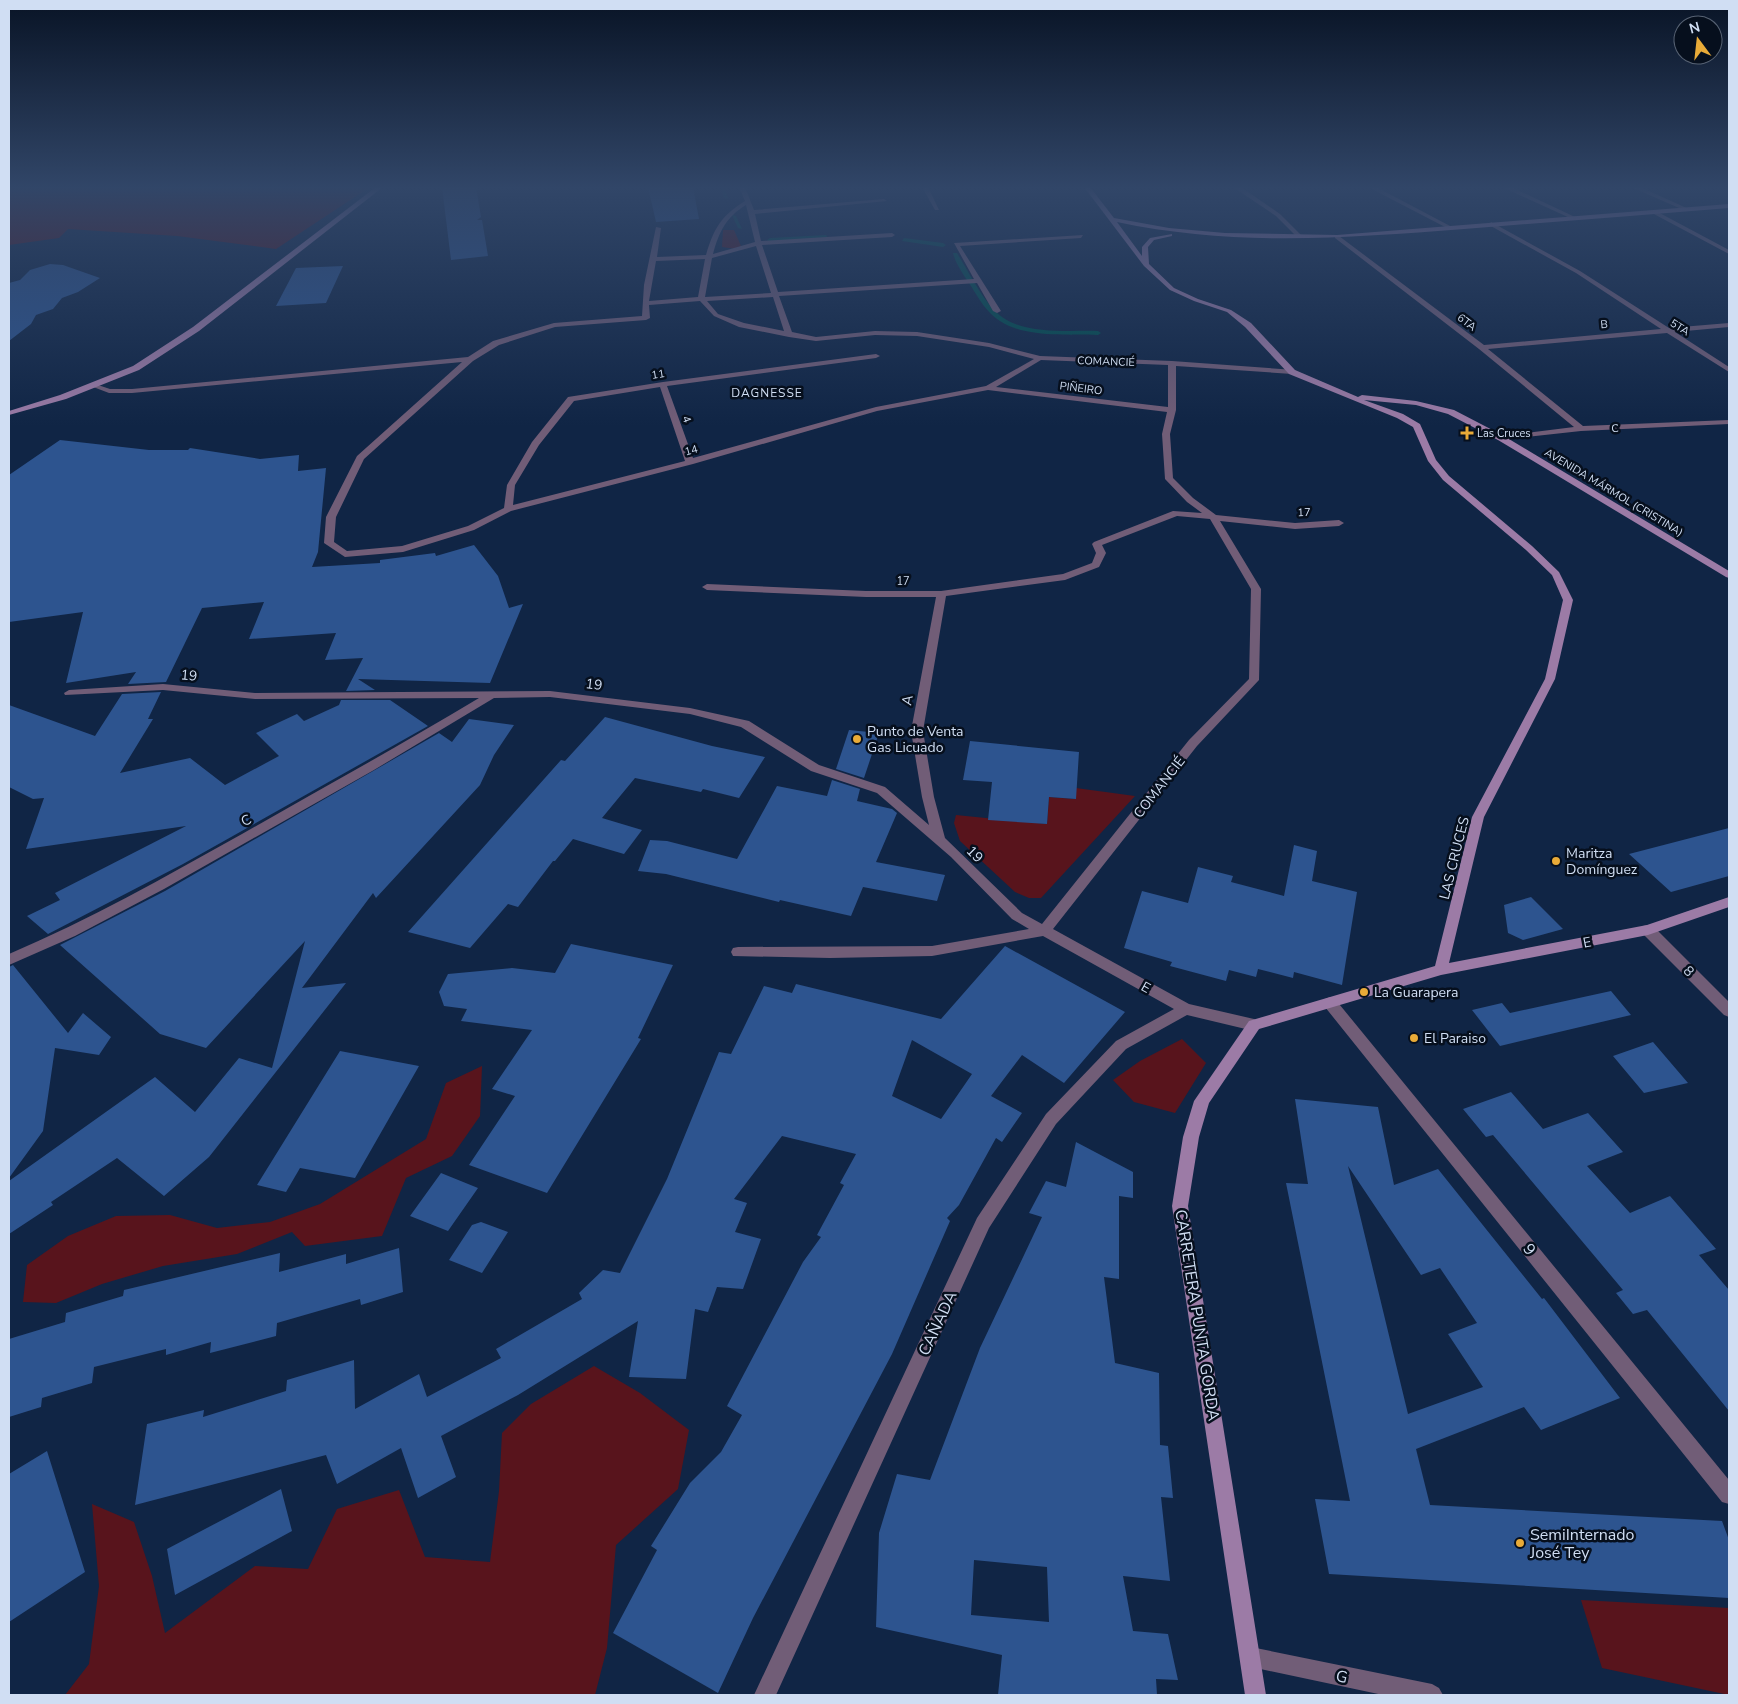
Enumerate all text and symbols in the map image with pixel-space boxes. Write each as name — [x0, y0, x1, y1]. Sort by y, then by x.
north arrow — [1673, 15, 1723, 65]
text: N — [1687, 17, 1702, 38]
street label: 6TA — [1454, 310, 1479, 335]
street label: 5TA — [1667, 316, 1692, 339]
street label: B — [1600, 317, 1608, 332]
street label: COMANCIÉ — [1077, 352, 1135, 370]
street label: 11 — [650, 366, 666, 383]
street label: PIÑEIRO — [1059, 378, 1103, 399]
district label: DAGNESSE — [731, 385, 803, 401]
street label: 4 — [678, 414, 695, 425]
street label: C — [1611, 421, 1619, 436]
place label: Las Cruces — [1477, 426, 1531, 441]
marker: Las Cruces — [1461, 427, 1473, 439]
street label: 14 — [683, 441, 700, 459]
street label: AVENIDA MÁRMOL (CRISTINA) — [1542, 444, 1686, 540]
street label: 17 — [1297, 505, 1311, 520]
street label: 17 — [896, 574, 910, 589]
street label: 19 — [180, 665, 198, 686]
street label: 19 — [584, 674, 603, 695]
street label: A — [897, 693, 918, 707]
place label: Punto de Venta Gas Licuado — [867, 722, 964, 757]
marker: Punto de Venta Gas Licuado — [851, 733, 863, 745]
street label: COMANCIÉ — [1129, 752, 1190, 822]
street label: C — [238, 810, 255, 831]
street label: LAS CRUCES — [1435, 814, 1474, 902]
street label: 19 — [962, 842, 987, 867]
place label: Maritza Domínguez — [1566, 844, 1638, 879]
marker: Maritza Domínguez — [1550, 855, 1562, 867]
street label: E — [1581, 932, 1593, 953]
street label: 8 — [1679, 962, 1698, 981]
street label: E — [1138, 977, 1154, 998]
place label: La Guarapera — [1374, 983, 1458, 1002]
marker: La Guarapera — [1358, 986, 1370, 998]
place label: El Paraiso — [1424, 1029, 1486, 1048]
marker: El Paraiso — [1408, 1032, 1420, 1044]
street label: CARRETERA PUNTA GORDA — [1169, 1208, 1225, 1423]
street label: 9 — [1518, 1239, 1541, 1260]
street label: CAÑADA — [913, 1287, 963, 1359]
place label: SemiInternado José Tey — [1529, 1524, 1635, 1564]
marker: SemiInternado José Tey — [1514, 1537, 1526, 1549]
street label: G — [1334, 1665, 1350, 1689]

